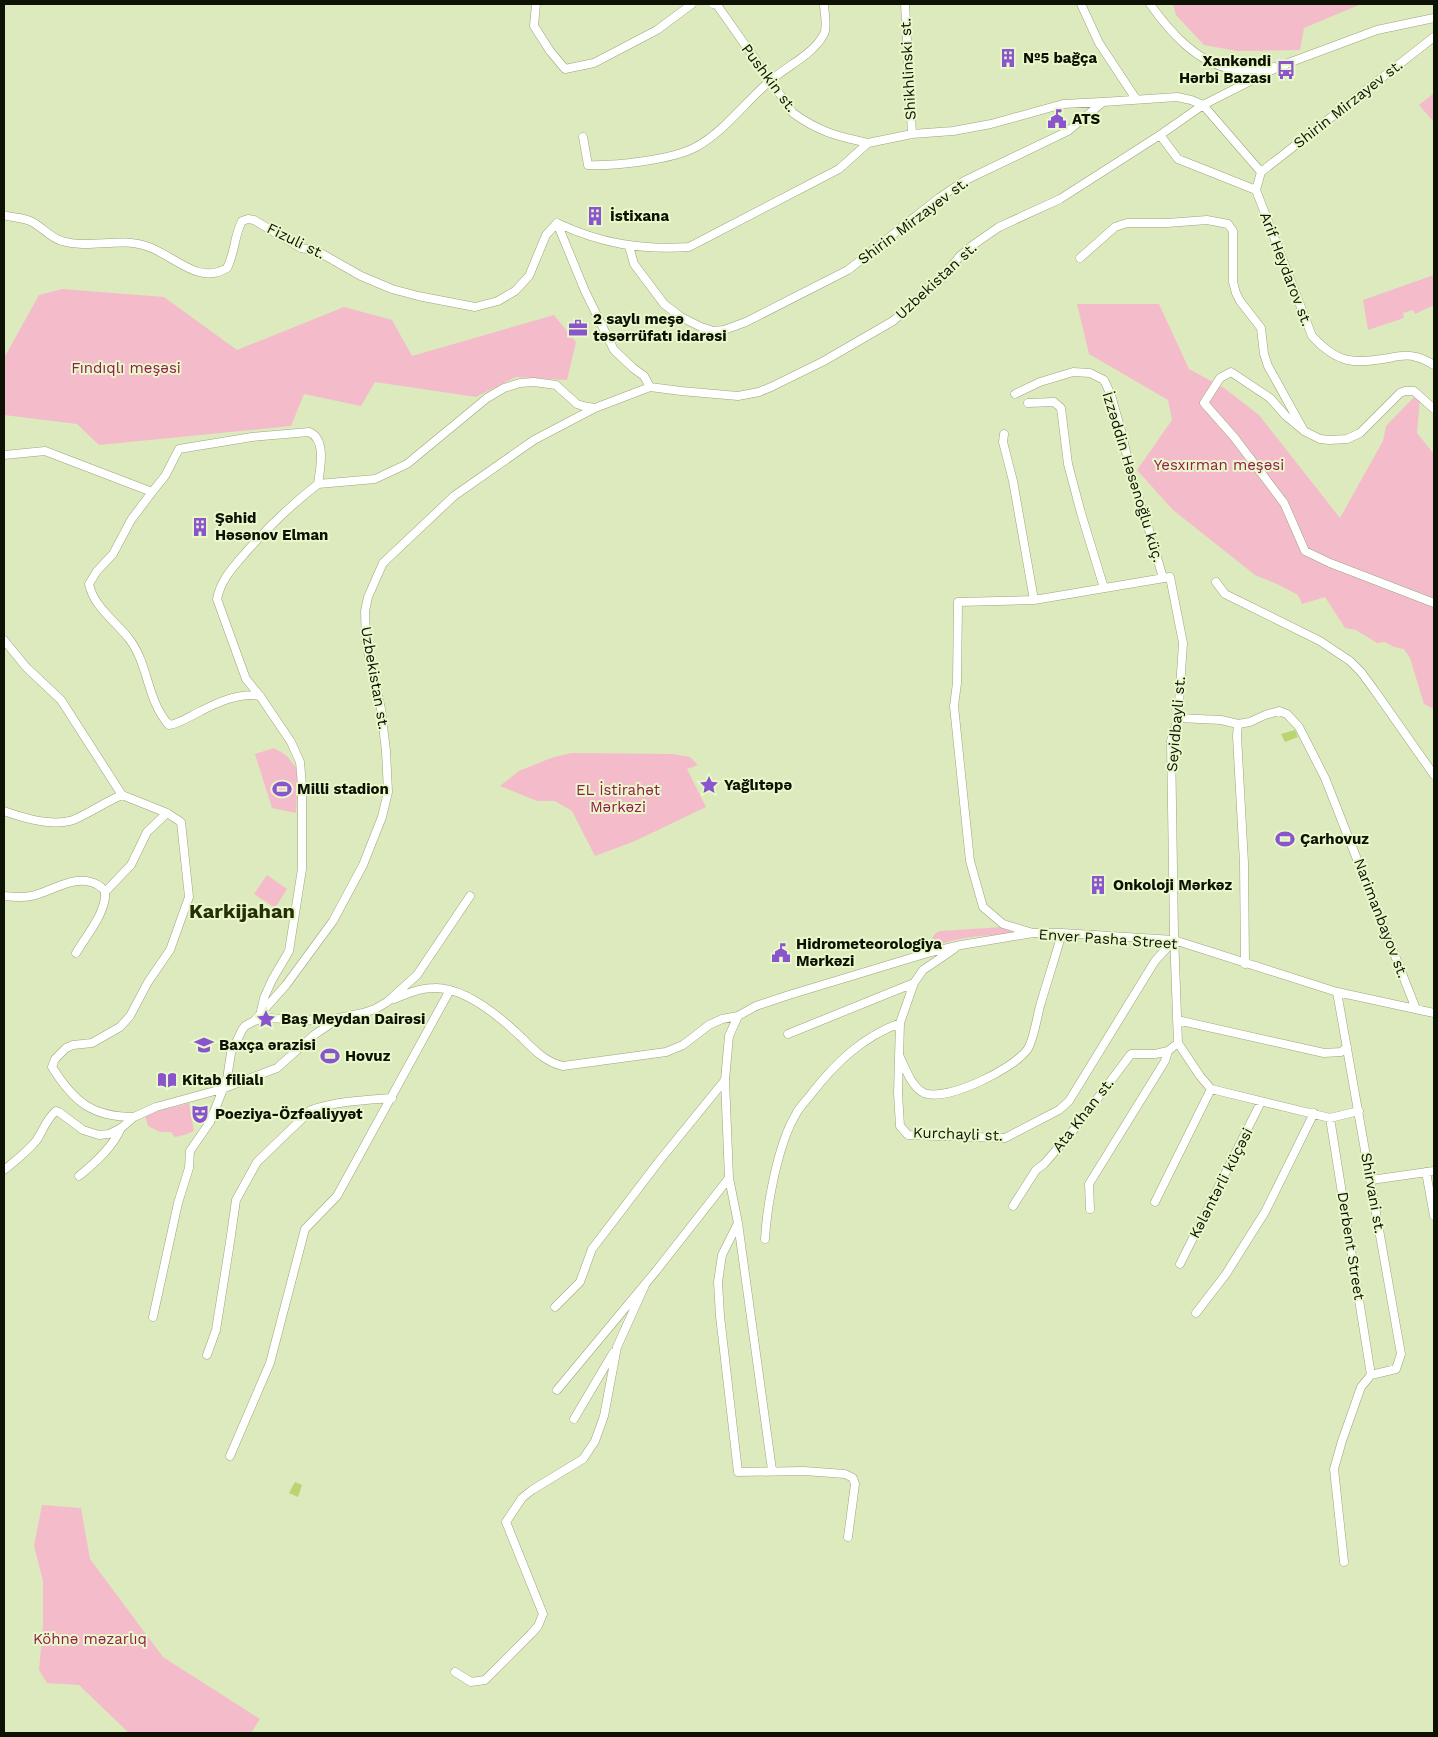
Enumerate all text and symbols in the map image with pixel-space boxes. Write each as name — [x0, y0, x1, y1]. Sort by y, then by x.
street label: Shikhlinski st. — [896, 17, 920, 121]
street label: Pushkin st. — [738, 40, 800, 116]
building icon: №5 bağça — [997, 47, 1019, 69]
place label: №5 bağça — [1023, 49, 1097, 67]
place label: Xankəndi Hərbi Bazası — [1179, 52, 1271, 87]
street label: Shirin Mirzayev st. — [1290, 56, 1406, 152]
bus stop icon: Xankəndi Hərbi Bazası — [1275, 59, 1297, 81]
public building icon: ATS — [1046, 108, 1068, 130]
place label: ATS — [1072, 110, 1101, 128]
street label: Shirin Mirzayev st. — [854, 174, 972, 268]
building icon: İstixana — [584, 205, 606, 227]
place label: İstixana — [610, 207, 669, 225]
street label: Arif Heydarov st. — [1256, 209, 1316, 329]
street label: Fizuli st. — [264, 219, 328, 263]
street label: Uzbekistan st. — [892, 239, 980, 323]
place label: 2 saylı meşə təsərrüfatı idarəsi — [593, 310, 727, 345]
office icon: 2 saylı meşə təsərrüfatı idarəsi — [567, 317, 589, 339]
park label: Fındıqlı meşəsi — [71, 359, 181, 377]
street label: İzzəddin Həsənoğlu küç. — [1098, 390, 1168, 564]
park label: Yesxırman meşəsi — [1154, 456, 1284, 474]
place label: Şəhid Həsənov Elman — [215, 509, 328, 544]
building icon: Şəhid Həsənov Elman — [189, 516, 211, 538]
street label: Uzbekistan st. — [357, 625, 393, 731]
street label: Seyidbayli st. — [1163, 675, 1189, 773]
place icon: Yağlıtəpə — [698, 774, 720, 796]
place label: Yağlıtəpə — [724, 776, 792, 794]
sports icon: Milli stadion — [271, 778, 293, 800]
place label: Milli stadion — [297, 780, 389, 798]
park label: EL İstirahət Mərkəzi — [576, 781, 661, 816]
sports icon: Çarhovuz — [1274, 828, 1296, 850]
place label: Çarhovuz — [1300, 830, 1369, 848]
street label: Narimanbayov st. — [1350, 856, 1412, 980]
building icon: Onkoloji Mərkəz — [1087, 874, 1109, 896]
place label: Onkoloji Mərkəz — [1113, 876, 1232, 894]
district label: Karkijahan — [189, 899, 295, 923]
street label: Enver Pasha Street — [1038, 925, 1179, 953]
place label: Hidrometeorologiya Mərkəzi — [796, 935, 942, 970]
public building icon: Hidrometeorologiya Mərkəzi — [770, 942, 792, 964]
place icon: Baş Meydan Dairəsi — [255, 1008, 277, 1030]
place label: Baş Meydan Dairəsi — [281, 1010, 425, 1028]
school or university icon: Baxça ərazisi — [193, 1034, 215, 1056]
place label: Baxça ərazisi — [219, 1036, 316, 1054]
sports icon: Hovuz — [319, 1045, 341, 1067]
place label: Hovuz — [345, 1047, 391, 1065]
library icon: Kitab filialı — [156, 1069, 178, 1091]
place label: Kitab filialı — [182, 1071, 264, 1089]
street label: Ata Khan st. — [1048, 1074, 1118, 1156]
theatre icon: Poeziya-Özfəaliyyət — [189, 1103, 211, 1125]
place label: Poeziya-Özfəaliyyət — [215, 1105, 363, 1123]
street label: Kurchayli st. — [913, 1123, 1003, 1145]
street label: Kələntərli küçəsi — [1185, 1125, 1257, 1241]
street label: Shirvani st. — [1357, 1151, 1389, 1235]
street label: Derbent Street — [1334, 1191, 1369, 1302]
park label: Köhnə məzarlıq — [33, 1630, 147, 1648]

